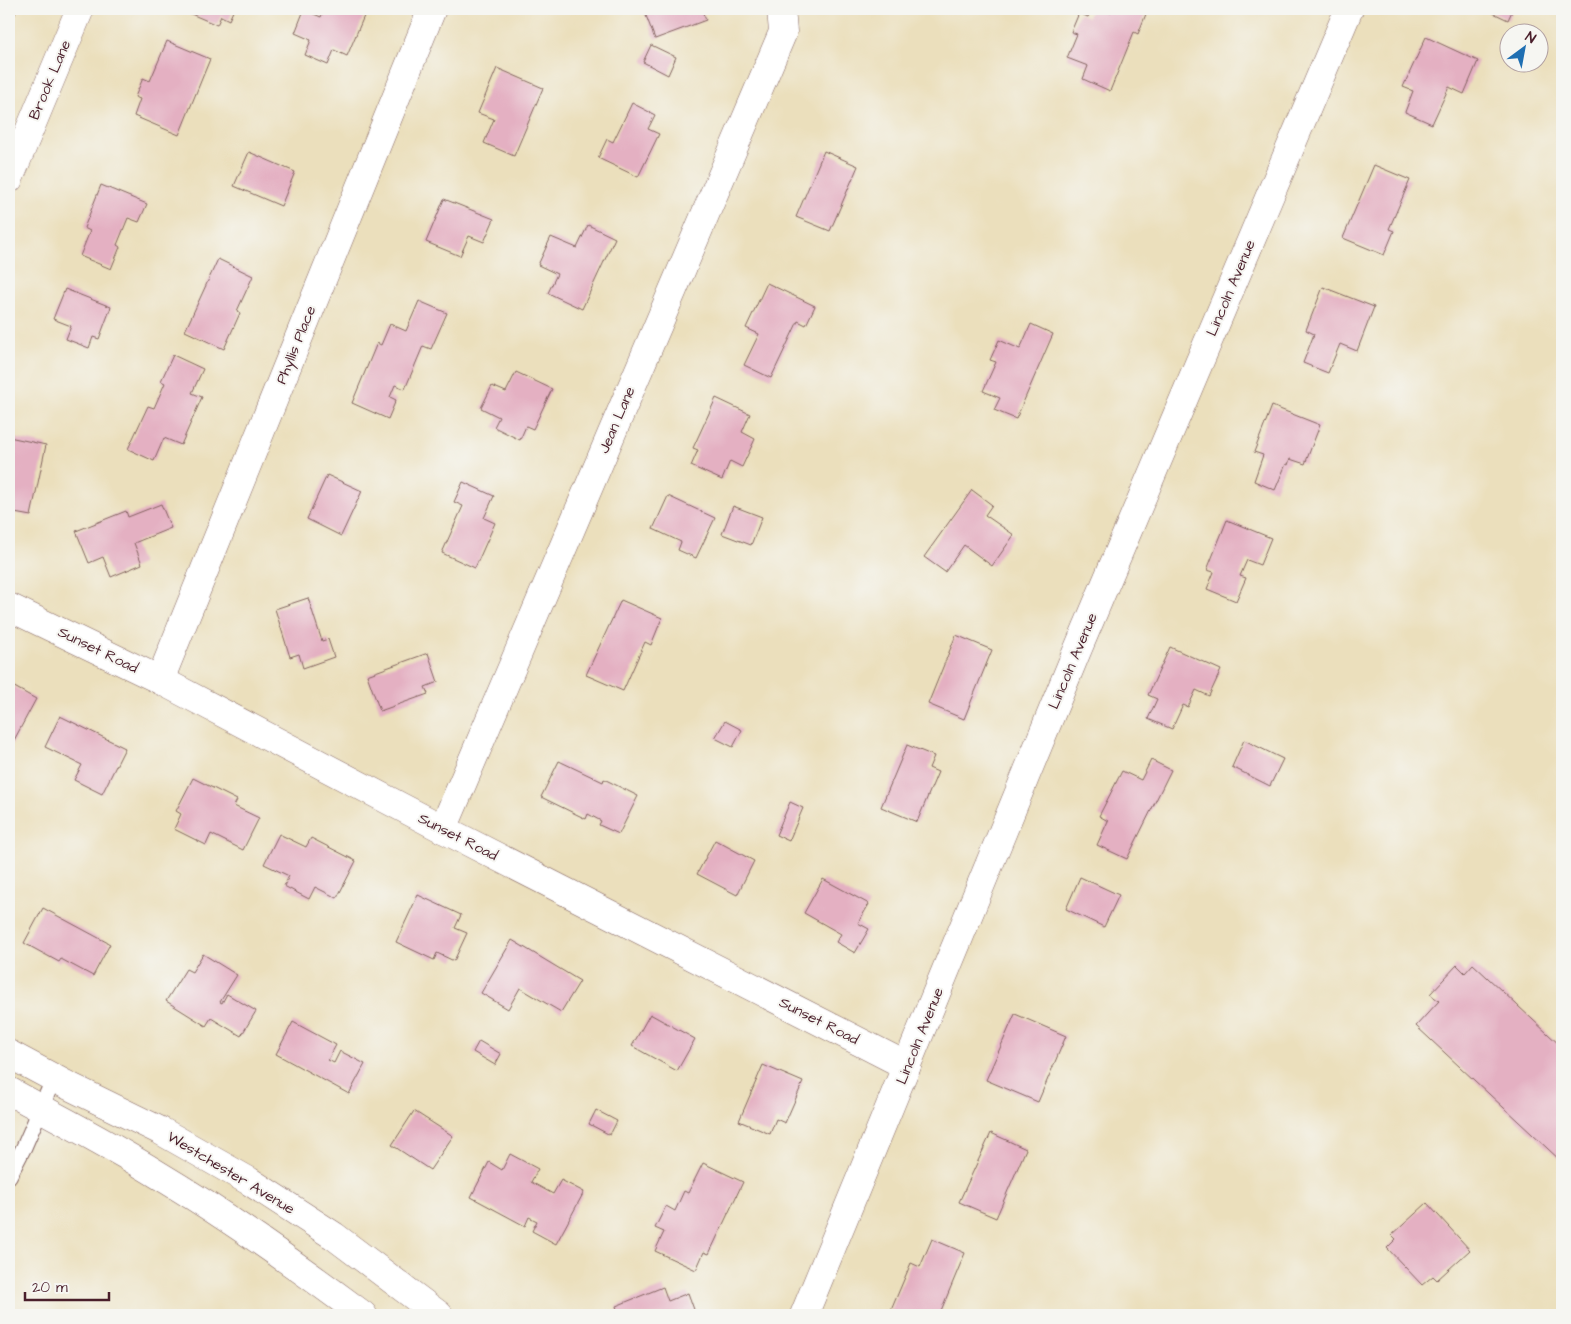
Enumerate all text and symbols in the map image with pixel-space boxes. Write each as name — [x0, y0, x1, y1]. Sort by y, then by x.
north arrow — [1498, 22, 1548, 72]
text: N — [1521, 27, 1540, 49]
street label: Brook Lane — [24, 37, 76, 123]
street label: Lincoln Avenue — [1201, 237, 1261, 339]
street label: Phyllis Place — [271, 303, 322, 388]
street label: Jean Lane — [593, 383, 641, 457]
street label: Lincoln Avenue — [1043, 610, 1103, 712]
street label: Sunset Road — [54, 622, 142, 679]
street label: Sunset Road — [415, 808, 502, 866]
street label: Lincoln Avenue — [891, 984, 949, 1088]
street label: Sunset Road — [776, 992, 863, 1050]
street label: Westchester Avenue — [163, 1127, 299, 1219]
scale bar — [25, 1269, 109, 1301]
text: 20 m — [32, 1277, 68, 1298]

